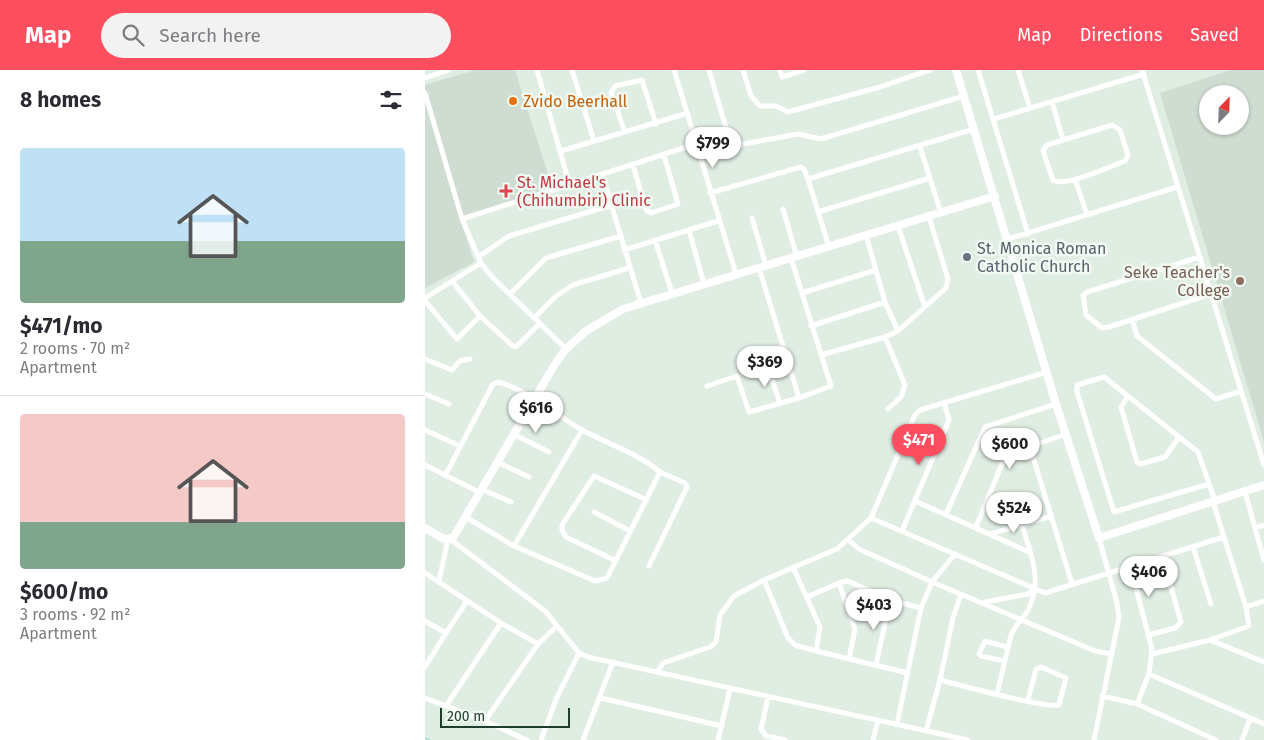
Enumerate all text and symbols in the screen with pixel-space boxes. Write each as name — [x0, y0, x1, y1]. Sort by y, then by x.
search box — [101, 13, 451, 58]
text: Map — [25, 21, 71, 49]
icon: search — [119, 21, 147, 49]
text: Search here — [159, 24, 261, 47]
text: Map — [1017, 24, 1052, 46]
text: Directions — [1080, 24, 1162, 46]
text: Saved — [1190, 24, 1239, 46]
north arrow — [1199, 85, 1249, 135]
map controls — [1199, 85, 1249, 135]
icon: filters — [377, 86, 405, 114]
text: 8 homes — [20, 87, 101, 113]
place label: Zvido Beerhall — [523, 92, 628, 111]
marker: Zvido Beerhall — [507, 95, 519, 107]
pin: $799 — [683, 126, 743, 169]
text: $799 — [696, 133, 730, 152]
place label: St. Michael's (Chihumbiri) Clinic — [517, 173, 651, 210]
icon: home — [168, 181, 258, 271]
marker: St. Michael's (Chihumbiri) Clinic — [499, 184, 513, 198]
place label: St. Monica Roman Catholic Church — [977, 239, 1106, 276]
marker: St. Monica Roman Catholic Church — [961, 251, 973, 263]
place label: Seke Teacher's College — [1124, 263, 1230, 300]
marker: Seke Teacher's College — [1234, 275, 1246, 287]
text: $471/mo — [20, 313, 102, 339]
text: 2 rooms · 70 m² — [20, 339, 130, 358]
pin: $369 — [735, 346, 795, 388]
text: $369 — [748, 352, 782, 371]
text: Apartment — [20, 358, 97, 377]
pin: $616 — [506, 392, 566, 434]
text: $616 — [519, 398, 553, 417]
pin: $471 — [889, 424, 949, 466]
pin: $600 — [980, 428, 1040, 470]
text: $471 — [903, 430, 935, 449]
text: $600 — [992, 434, 1028, 453]
icon: home — [168, 446, 258, 536]
pin: $524 — [984, 492, 1044, 534]
text: $524 — [997, 498, 1031, 517]
pin: $406 — [1119, 556, 1179, 598]
text: $406 — [1131, 562, 1167, 581]
text: $600/mo — [20, 579, 108, 605]
pin: $403 — [844, 588, 904, 631]
text: $403 — [856, 595, 892, 614]
text: 3 rooms · 92 m² — [20, 605, 130, 624]
text: Apartment — [20, 624, 97, 643]
scale bar — [440, 705, 570, 728]
text: 200 m — [447, 708, 485, 725]

